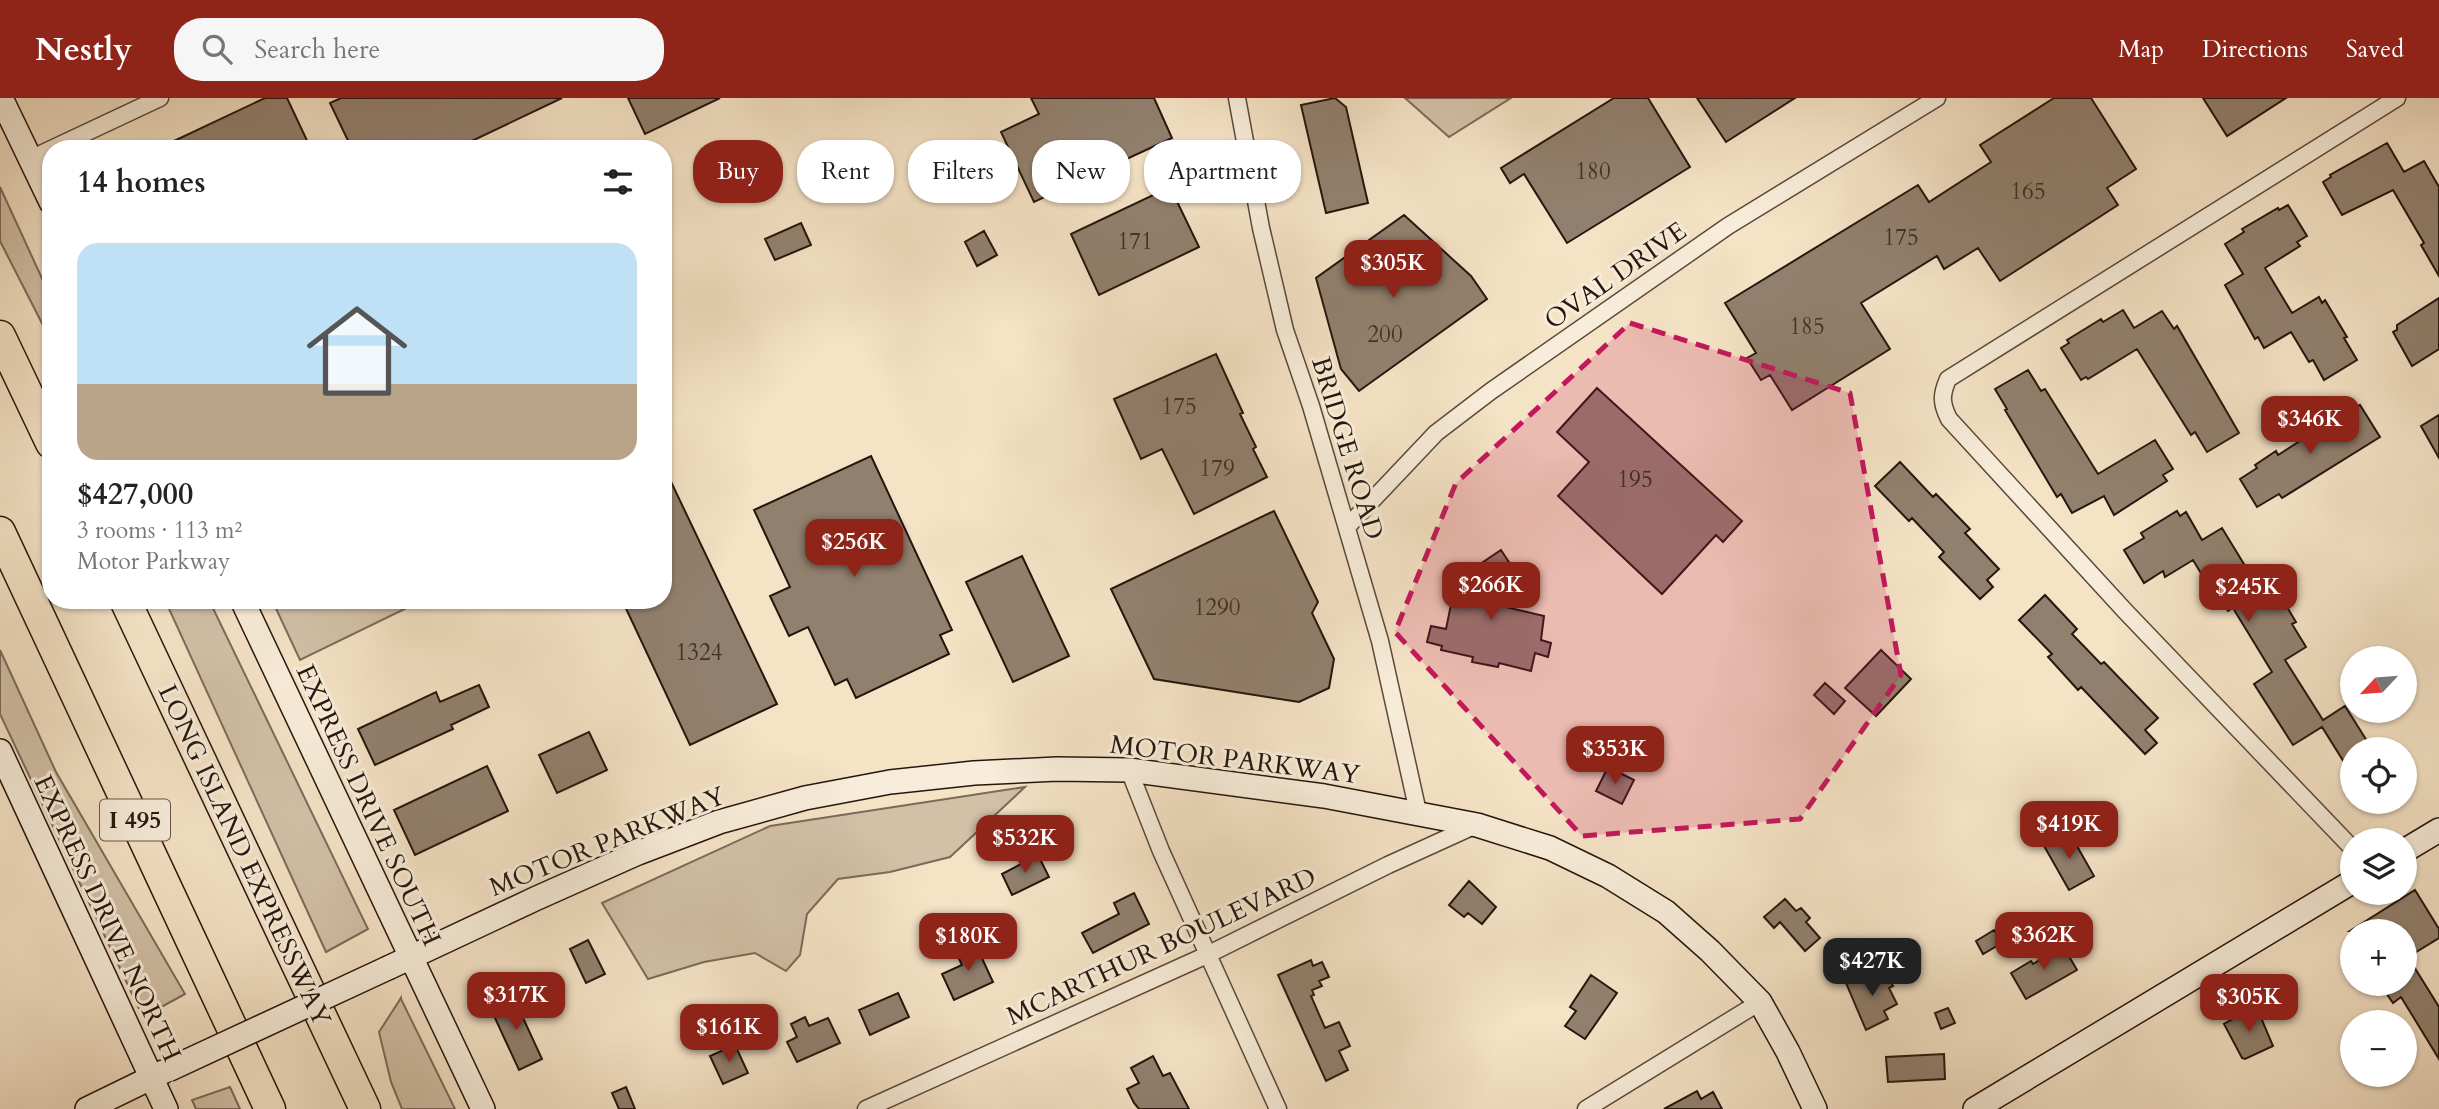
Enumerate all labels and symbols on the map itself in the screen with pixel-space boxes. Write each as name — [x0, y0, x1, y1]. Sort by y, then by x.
house number: 180 — [1575, 156, 1611, 187]
house number: 165 — [2010, 176, 2046, 207]
street label: OVAL DRIVE — [1537, 213, 1693, 337]
house number: 175 — [1883, 222, 1919, 253]
house number: 171 — [1117, 226, 1153, 257]
pin: $305K — [1344, 240, 1442, 300]
house number: 185 — [1789, 311, 1825, 342]
house number: 200 — [1367, 319, 1403, 350]
street label: BRIDGE ROAD — [1303, 352, 1392, 544]
house number: 175 — [1161, 391, 1197, 422]
pin: $346K — [2261, 396, 2359, 456]
house number: 179 — [1199, 453, 1235, 484]
house number: 195 — [1617, 464, 1653, 495]
pin: $256K — [805, 519, 903, 579]
pin: $266K — [1442, 562, 1540, 622]
pin: $245K — [2199, 564, 2297, 624]
house number: 1290 — [1193, 592, 1241, 623]
house number: 1324 — [675, 637, 723, 668]
north arrow — [2340, 646, 2417, 723]
street label: EXPRESS DRIVE SOUTH — [288, 659, 449, 952]
street label: LONG ISLAND EXPRESSWAY — [150, 679, 339, 1032]
pin: $353K — [1566, 726, 1664, 786]
street label: MOTOR PARKWAY — [1108, 727, 1362, 792]
street label: EXPRESS DRIVE NORTH — [26, 769, 189, 1067]
street label: MOTOR PARKWAY — [484, 778, 731, 905]
road number: I 495 — [100, 800, 170, 840]
pin: $419K — [2020, 802, 2118, 861]
pin: $532K — [976, 816, 1074, 875]
street label: MCARTHUR BOULEVARD — [1001, 859, 1322, 1034]
pin: $362K — [1995, 912, 2093, 972]
pin: $180K — [919, 914, 1017, 973]
pin: $427K — [1823, 939, 1921, 998]
pin: $317K — [467, 972, 565, 1032]
pin: $305K — [2200, 974, 2298, 1034]
pin: $161K — [680, 1004, 778, 1064]

